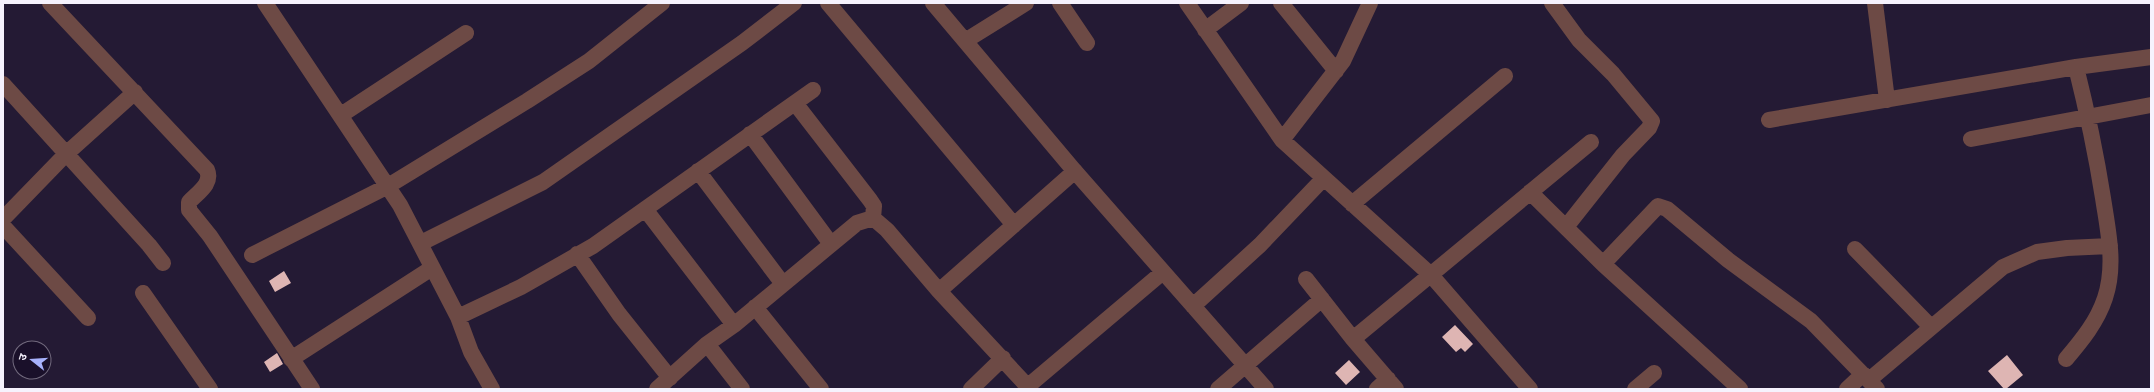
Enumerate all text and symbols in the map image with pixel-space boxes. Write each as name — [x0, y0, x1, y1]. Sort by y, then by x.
north arrow — [12, 340, 52, 380]
text: उ — [16, 352, 30, 362]

